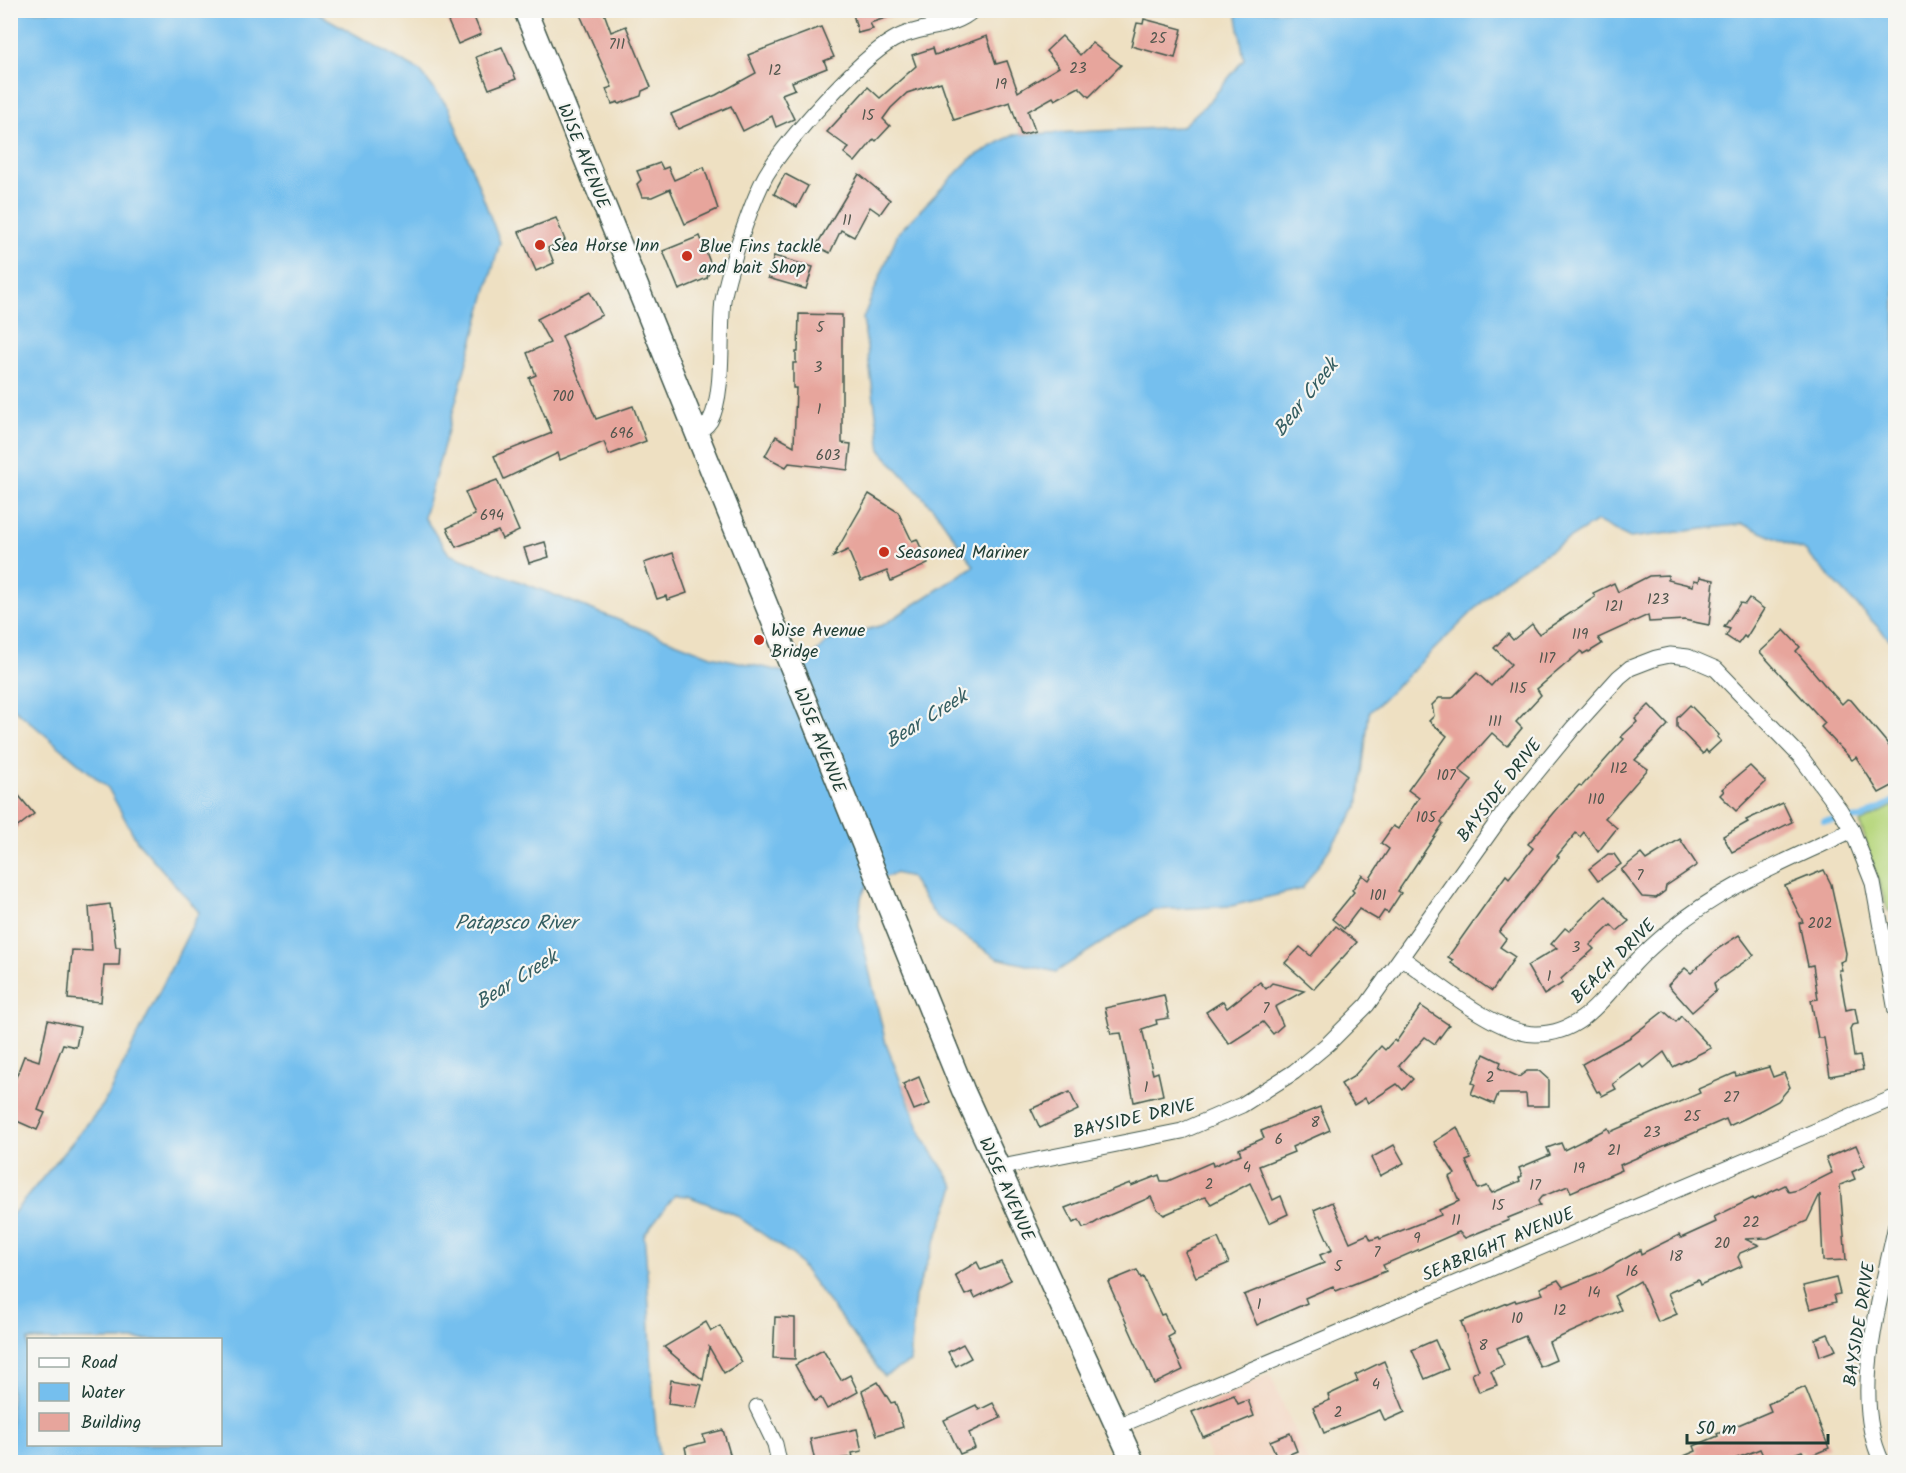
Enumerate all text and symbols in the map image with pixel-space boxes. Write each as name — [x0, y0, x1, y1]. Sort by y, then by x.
house number: 25 — [1150, 27, 1167, 51]
house number: 711 — [609, 33, 625, 57]
house number: 23 — [1069, 57, 1087, 81]
house number: 12 — [768, 59, 782, 83]
house number: 19 — [995, 73, 1008, 97]
street label: WISE AVENUE — [548, 99, 617, 214]
house number: 15 — [862, 104, 875, 128]
house number: 11 — [842, 209, 852, 233]
place label: Sea Horse Inn — [552, 232, 659, 261]
place label: Blue Fins tackle and bait Shop — [699, 233, 821, 283]
marker: Sea Horse Inn — [533, 238, 547, 252]
marker: Blue Fins tackle and bait Shop — [680, 249, 694, 263]
house number: 5 — [816, 316, 825, 340]
water label: Bear Creek — [1266, 350, 1349, 444]
house number: 3 — [814, 356, 823, 380]
house number: 700 — [552, 385, 574, 409]
house number: 1 — [817, 398, 822, 422]
house number: 696 — [610, 422, 634, 446]
house number: 603 — [816, 444, 841, 468]
house number: 694 — [480, 504, 504, 528]
place label: Seasoned Mariner — [896, 539, 1029, 568]
marker: Seasoned Mariner — [877, 545, 891, 559]
house number: 123 — [1647, 588, 1669, 612]
house number: 121 — [1605, 595, 1623, 619]
place label: Wise Avenue Bridge — [771, 617, 865, 667]
house number: 119 — [1572, 623, 1589, 647]
marker: Wise Avenue Bridge — [752, 633, 766, 647]
house number: 117 — [1539, 647, 1556, 671]
house number: 115 — [1509, 677, 1528, 701]
water label: Bear Creek — [880, 680, 977, 758]
street label: WISE AVENUE — [784, 683, 853, 798]
house number: 111 — [1488, 710, 1502, 734]
street label: BAYSIDE DRIVE — [1450, 732, 1550, 849]
house number: 112 — [1610, 757, 1628, 781]
house number: 107 — [1436, 764, 1457, 788]
house number: 110 — [1588, 788, 1605, 812]
house number: 105 — [1416, 806, 1437, 830]
house number: 7 — [1637, 864, 1645, 888]
house number: 101 — [1370, 884, 1387, 908]
water label: Patapsco River — [455, 908, 581, 940]
street label: BEACH DRIVE — [1565, 912, 1664, 1011]
house number: 202 — [1808, 912, 1832, 936]
house number: 3 — [1572, 936, 1581, 960]
water label: Bear Creek — [470, 941, 567, 1019]
house number: 1 — [1547, 965, 1552, 989]
house number: 7 — [1263, 997, 1271, 1021]
house number: 2 — [1486, 1066, 1494, 1090]
house number: 1 — [1144, 1076, 1149, 1100]
house number: 27 — [1723, 1086, 1740, 1110]
street label: BAYSIDE DRIVE — [1070, 1091, 1199, 1148]
house number: 25 — [1684, 1105, 1701, 1129]
house number: 8 — [1310, 1111, 1320, 1135]
house number: 23 — [1643, 1121, 1661, 1145]
house number: 6 — [1275, 1128, 1283, 1152]
street label: WISE AVENUE — [970, 1133, 1042, 1247]
house number: 21 — [1607, 1139, 1621, 1163]
house number: 4 — [1243, 1156, 1251, 1180]
house number: 19 — [1573, 1157, 1586, 1181]
house number: 2 — [1205, 1173, 1213, 1197]
house number: 17 — [1529, 1174, 1542, 1198]
house number: 15 — [1492, 1194, 1505, 1218]
street label: SEABRIGHT AVENUE — [1418, 1200, 1580, 1291]
house number: 11 — [1451, 1209, 1461, 1233]
house number: 22 — [1742, 1211, 1760, 1235]
house number: 9 — [1413, 1227, 1421, 1251]
house number: 20 — [1714, 1232, 1731, 1256]
house number: 7 — [1374, 1241, 1382, 1265]
house number: 18 — [1669, 1245, 1684, 1269]
house number: 5 — [1334, 1255, 1343, 1279]
house number: 16 — [1625, 1260, 1639, 1284]
street label: BAYSIDE DRIVE — [1836, 1260, 1885, 1388]
house number: 14 — [1588, 1281, 1600, 1305]
house number: 1 — [1257, 1293, 1262, 1317]
house number: 12 — [1553, 1299, 1567, 1323]
house number: 10 — [1511, 1307, 1524, 1331]
house number: 8 — [1478, 1334, 1488, 1358]
legend — [27, 1338, 222, 1446]
text: Road — [81, 1349, 118, 1378]
house number: 4 — [1372, 1373, 1380, 1397]
text: Water — [81, 1379, 126, 1408]
house number: 2 — [1334, 1401, 1342, 1425]
scale bar — [1687, 1407, 1828, 1445]
text: Building — [81, 1409, 141, 1438]
text: 50 m — [1696, 1415, 1736, 1444]

